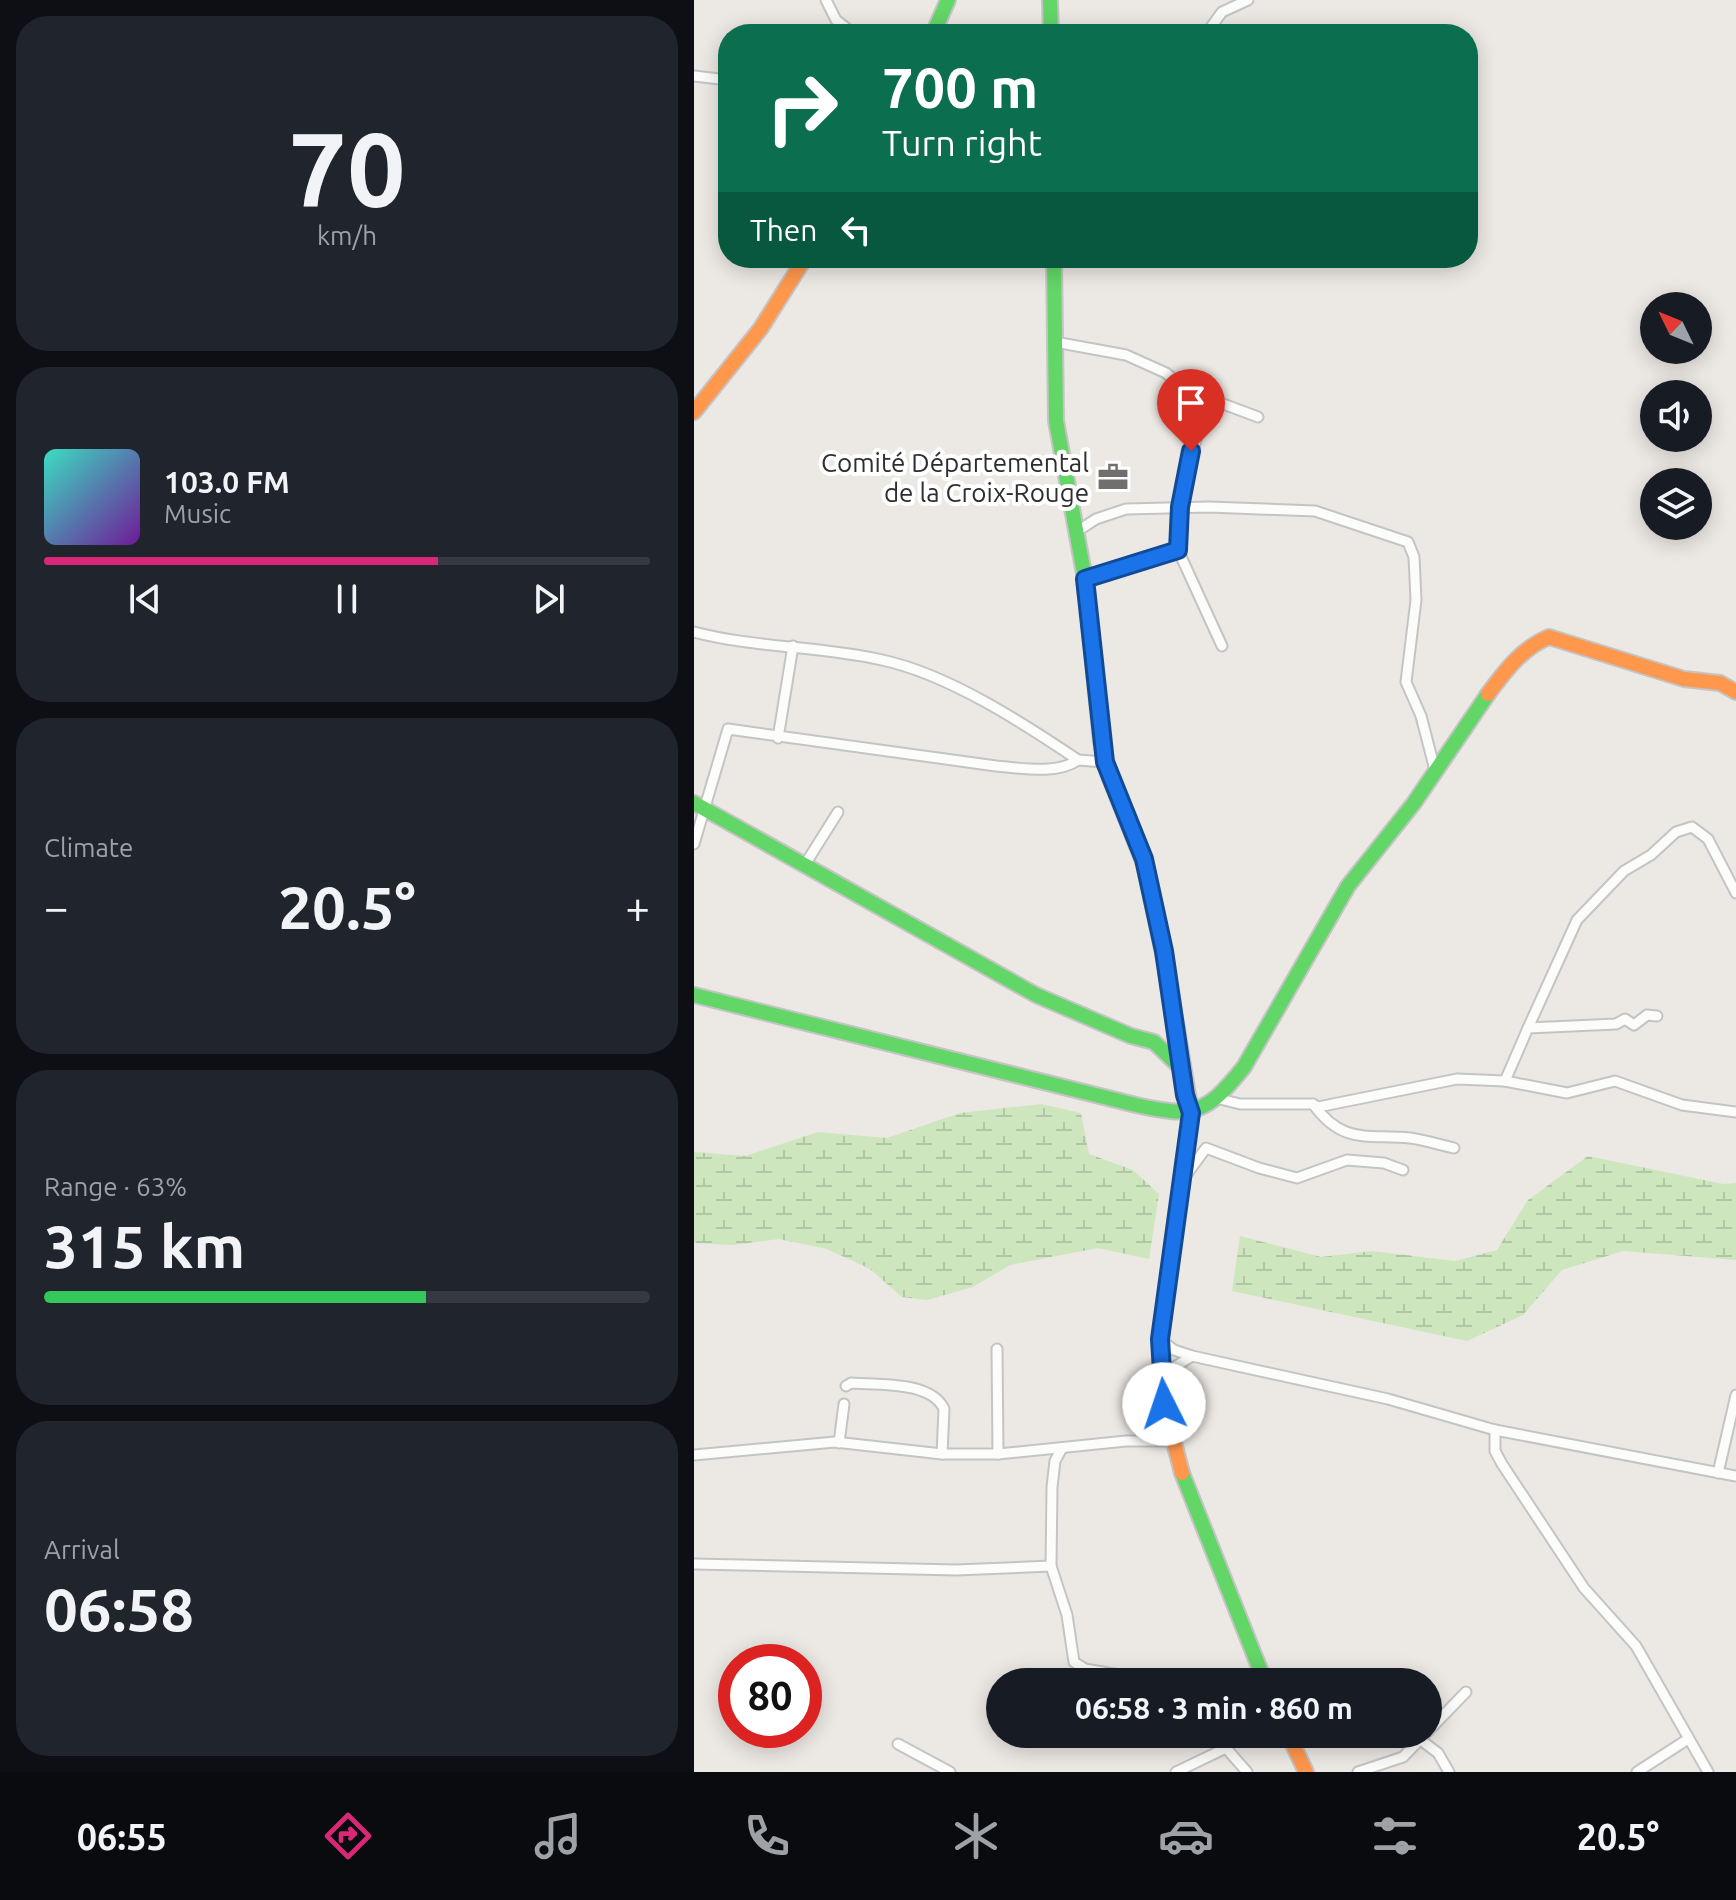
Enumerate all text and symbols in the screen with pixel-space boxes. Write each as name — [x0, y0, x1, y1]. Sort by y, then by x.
icon: right — [750, 56, 854, 160]
text: 700 m — [882, 56, 1038, 119]
text: 70 — [288, 110, 406, 227]
text: Turn right — [882, 122, 1042, 163]
icon: left — [834, 208, 878, 252]
text: Then — [750, 213, 818, 247]
text: km/h — [317, 221, 377, 250]
north arrow — [1640, 292, 1712, 364]
map controls — [1640, 292, 1712, 540]
pin — [1157, 369, 1225, 451]
button: sound — [1640, 380, 1712, 452]
icon: arrive — [1169, 381, 1213, 425]
place label: Comité Départemental de la Croix-Rouge — [821, 448, 1089, 507]
office icon: Comité Départemental de la Croix-Rouge — [1096, 460, 1130, 494]
text: 103.0 FM — [164, 465, 290, 499]
button: layers — [1640, 468, 1712, 540]
text: Music — [164, 499, 231, 528]
icon: previous — [123, 577, 167, 621]
icon: pause — [325, 577, 369, 621]
icon: next — [527, 577, 571, 621]
text: Climate — [44, 833, 133, 862]
text: 20.5° — [278, 873, 416, 940]
text: − — [44, 882, 69, 931]
text: + — [625, 882, 650, 931]
text: Range · 63% — [44, 1172, 187, 1201]
text: 315 km — [44, 1212, 245, 1279]
position arrow — [1122, 1362, 1206, 1446]
text: Arrival — [44, 1535, 120, 1564]
text: 06:58 — [44, 1575, 194, 1642]
speed limit sign: 80 — [718, 1644, 822, 1748]
text: 06:58 · 3 min · 860 m — [1075, 1691, 1353, 1725]
icon: directions — [320, 1808, 376, 1864]
icon: music — [530, 1808, 586, 1864]
icon: phone — [739, 1808, 795, 1864]
icon: climate — [948, 1808, 1004, 1864]
icon: car — [1158, 1808, 1214, 1864]
icon: filters — [1367, 1808, 1423, 1864]
text: 06:55 — [77, 1816, 167, 1857]
text: 20.5° — [1577, 1816, 1659, 1857]

